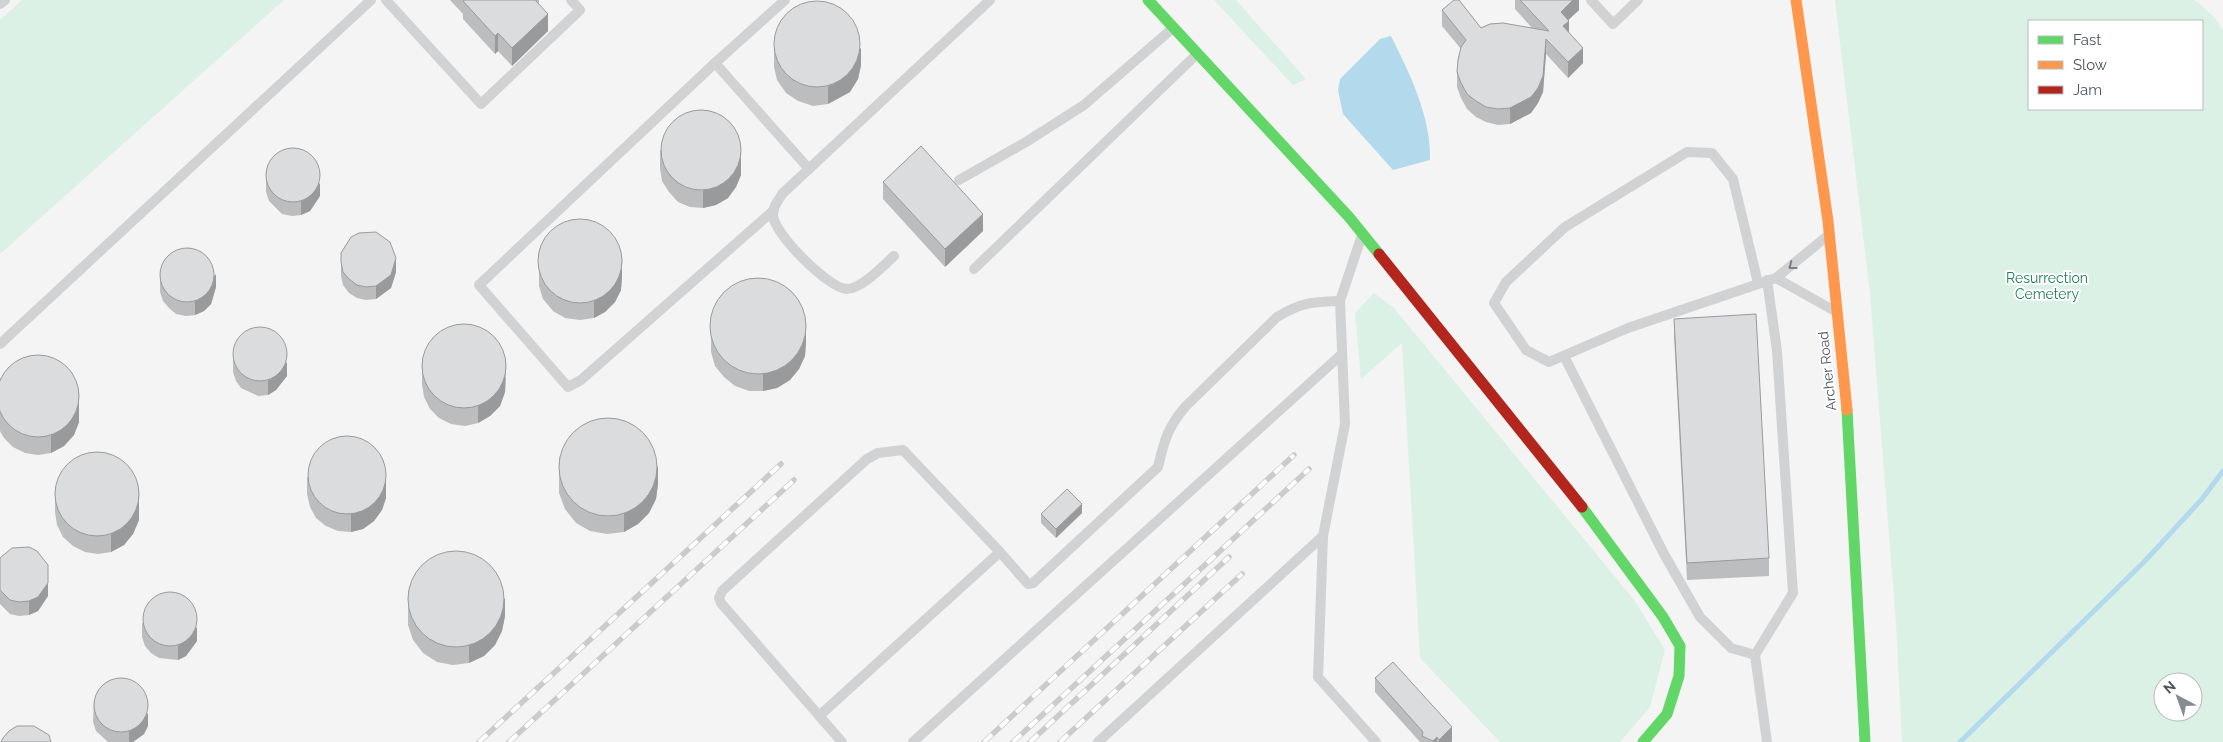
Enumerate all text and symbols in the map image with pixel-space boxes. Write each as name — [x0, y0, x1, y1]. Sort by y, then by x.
legend — [2028, 20, 2203, 110]
text: Fast — [2073, 31, 2101, 49]
text: Slow — [2073, 56, 2107, 74]
text: Jam — [2073, 81, 2102, 99]
one-way arrow — [1788, 260, 1798, 269]
park label: Resurrection Cemetery — [2006, 270, 2088, 302]
street label: Archer Road — [1815, 330, 1839, 412]
north arrow — [2153, 672, 2203, 722]
text: N — [2160, 678, 2179, 697]

